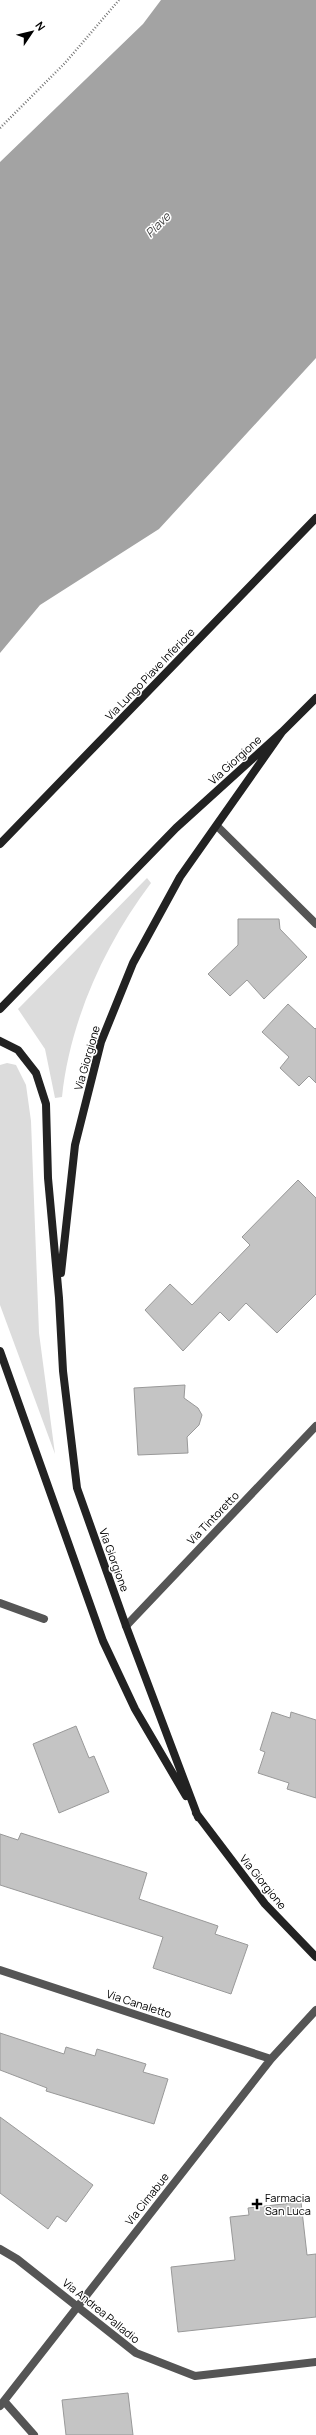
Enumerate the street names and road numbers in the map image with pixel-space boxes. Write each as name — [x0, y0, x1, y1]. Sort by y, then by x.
street label: Via Lungo Piave Inferiore — [102, 624, 198, 723]
street label: Via Giorgione — [205, 731, 265, 787]
street label: Via Giorgione — [70, 1023, 103, 1092]
street label: Via Tintoretto — [183, 1487, 242, 1548]
street label: Via Giorgione — [96, 1526, 133, 1594]
street label: Via Giorgione — [237, 1851, 290, 1913]
street label: Via Canaletto — [105, 1986, 174, 2021]
street label: Via Cimabue — [121, 2169, 172, 2228]
street label: Via Andrea Palladio — [60, 2275, 143, 2347]

